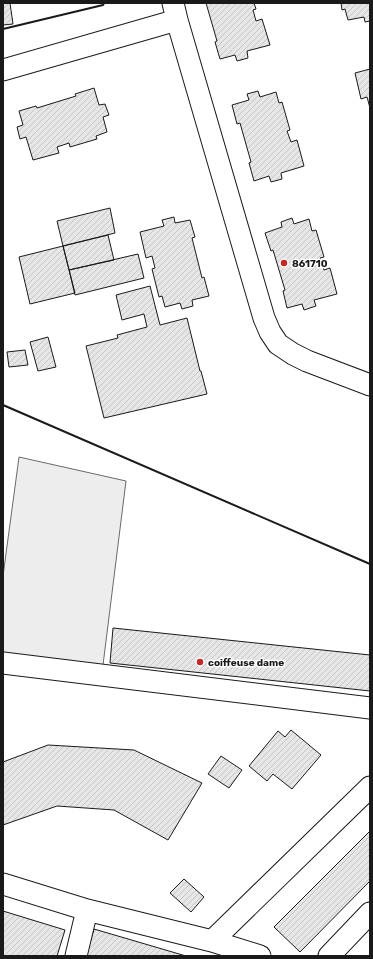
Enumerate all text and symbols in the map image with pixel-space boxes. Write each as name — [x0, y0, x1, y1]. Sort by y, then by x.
marker: 861710 — [279, 258, 289, 268]
place label: 861710 — [292, 258, 328, 270]
marker: coiffeuse dame — [195, 657, 205, 667]
place label: coiffeuse dame — [208, 657, 284, 669]

